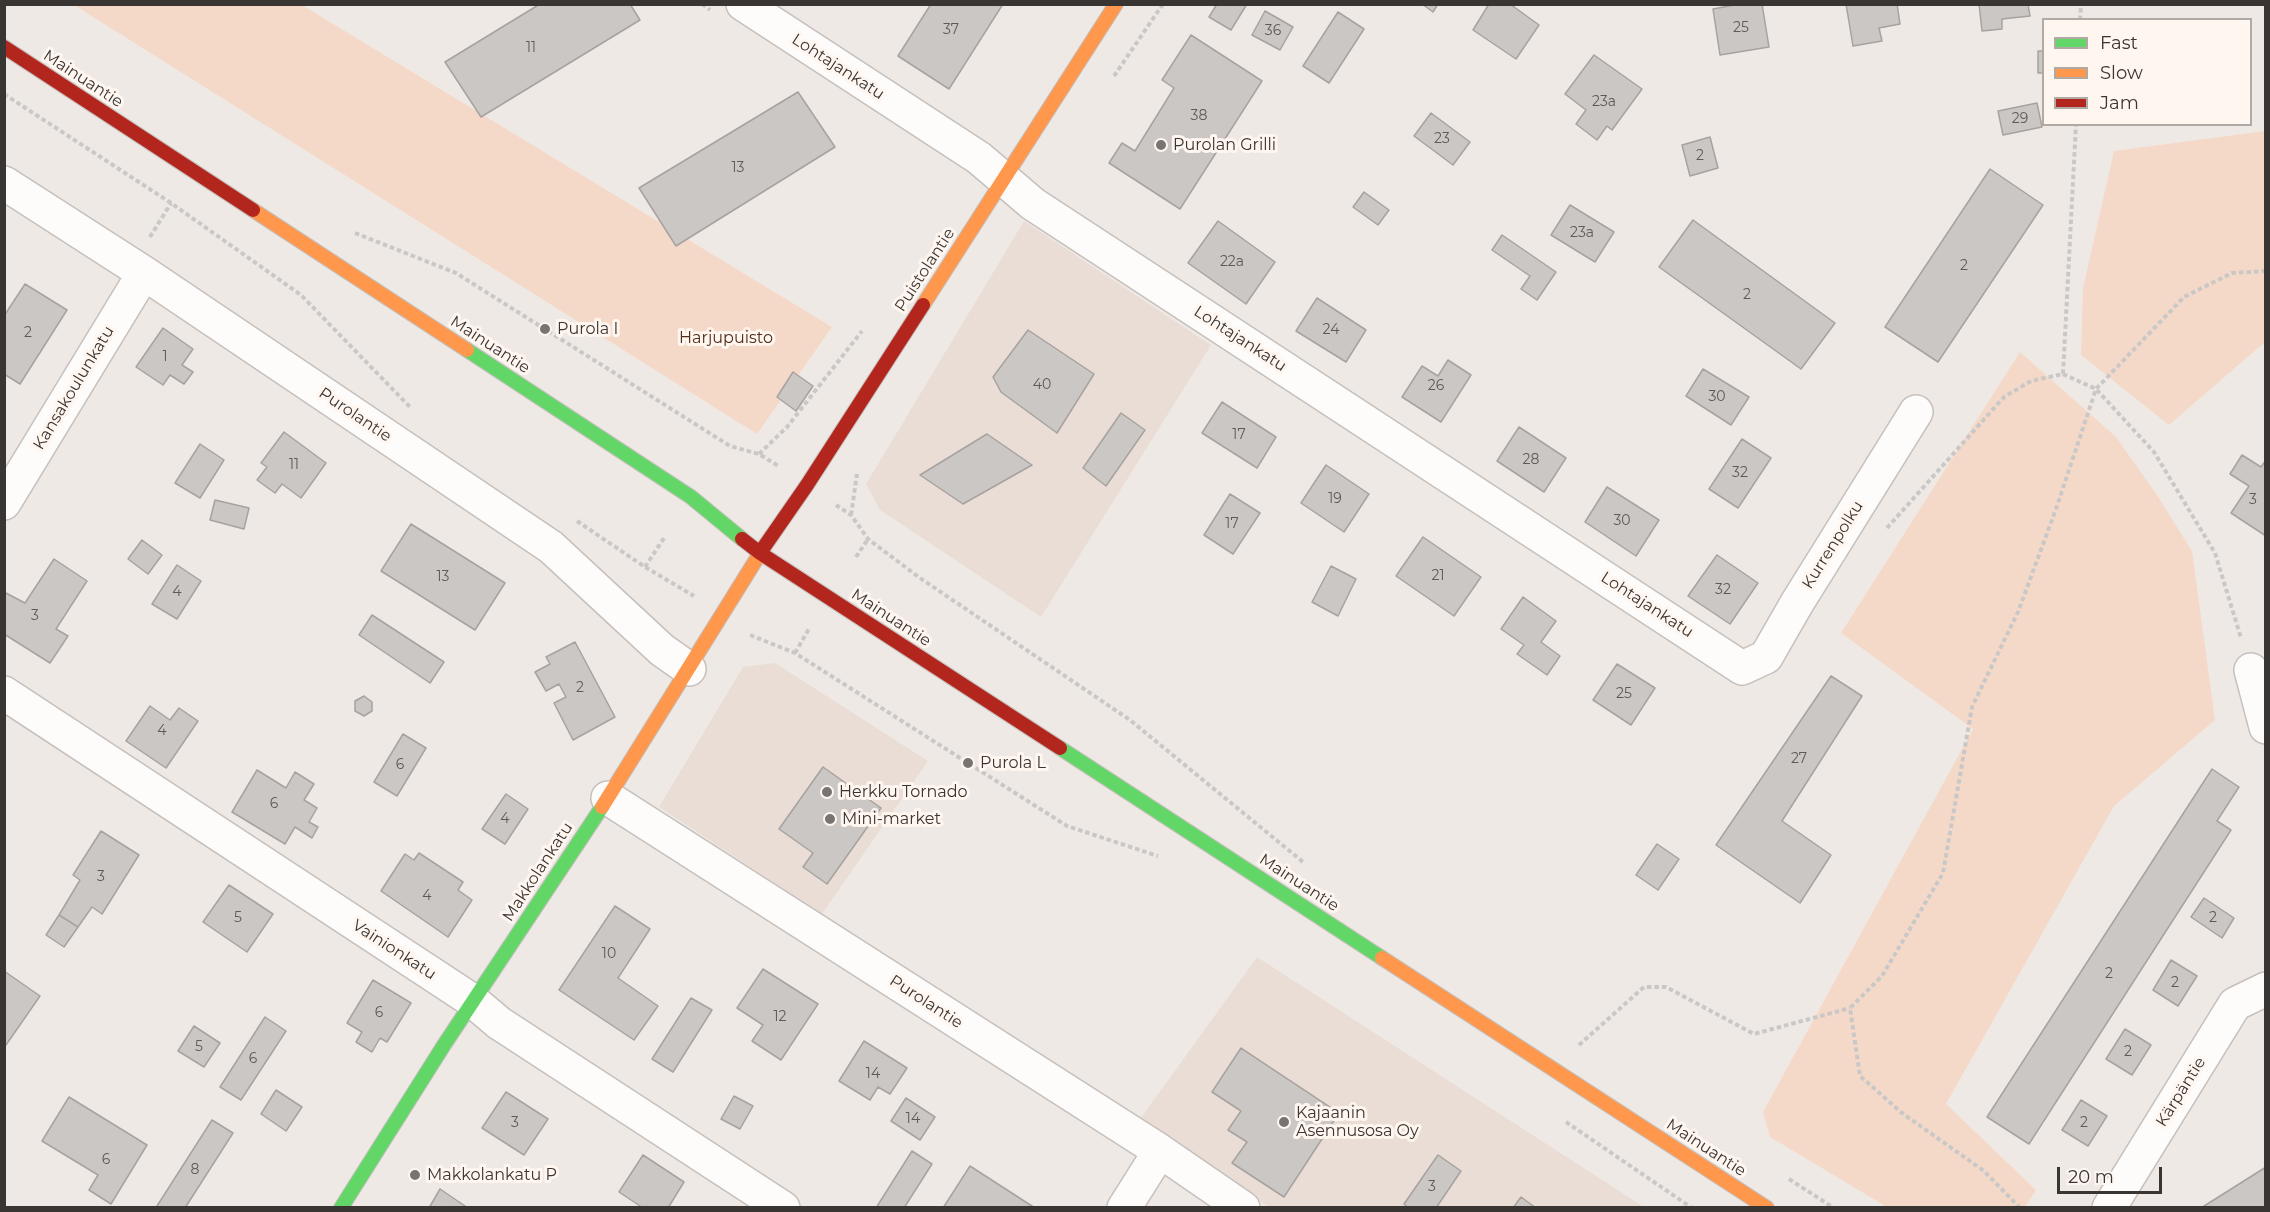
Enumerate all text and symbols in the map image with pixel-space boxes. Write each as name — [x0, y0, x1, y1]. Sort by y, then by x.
legend — [2042, 18, 2252, 126]
house number: 25 — [1733, 20, 1749, 36]
house number: 37 — [943, 22, 959, 38]
house number: 36 — [1265, 23, 1281, 39]
street label: Lohtajankatu — [788, 30, 888, 104]
text: Fast — [2100, 32, 2138, 54]
house number: 11 — [526, 40, 536, 56]
street label: Mainuantie — [39, 46, 127, 112]
text: Slow — [2100, 62, 2143, 84]
text: Jam — [2100, 92, 2139, 114]
house number: 23a — [1592, 94, 1616, 110]
house number: 38 — [1191, 108, 1207, 124]
house number: 29 — [2012, 111, 2028, 127]
house number: 23 — [1434, 131, 1450, 147]
place label: Purolan Grilli — [1173, 135, 1276, 155]
marker: Purolan Grilli — [1154, 138, 1168, 152]
house number: 2 — [1696, 148, 1704, 164]
house number: 13 — [732, 160, 744, 176]
street label: Puistolantie — [891, 225, 959, 315]
house number: 23a — [1570, 225, 1594, 241]
house number: 22a — [1220, 254, 1244, 270]
house number: 2 — [1960, 258, 1968, 274]
house number: 2 — [1743, 287, 1751, 303]
street label: Lohtajankatu — [1190, 302, 1290, 376]
street label: Mainuantie — [446, 312, 534, 378]
place label: Purola I — [557, 319, 618, 339]
marker: Purola I — [538, 322, 552, 336]
house number: 24 — [1323, 322, 1339, 338]
street label: Kansakoulunkatu — [30, 323, 118, 453]
house number: 2 — [24, 325, 32, 341]
park label: Harjupuisto — [679, 328, 773, 348]
house number: 1 — [162, 349, 168, 365]
house number: 40 — [1033, 377, 1051, 393]
house number: 26 — [1428, 378, 1444, 394]
street label: Purolantie — [315, 384, 395, 446]
house number: 30 — [1708, 389, 1726, 405]
house number: 17 — [1232, 427, 1246, 443]
house number: 28 — [1523, 452, 1539, 468]
house number: 11 — [289, 457, 299, 473]
house number: 32 — [1732, 465, 1748, 481]
house number: 19 — [1328, 491, 1342, 507]
house number: 3 — [2249, 492, 2257, 508]
street label: Kurrenpolku — [1798, 497, 1868, 593]
house number: 30 — [1613, 513, 1631, 529]
house number: 17 — [1225, 516, 1239, 532]
house number: 21 — [1431, 568, 1445, 584]
street label: Lohtajankatu — [1597, 568, 1697, 642]
house number: 13 — [437, 569, 449, 585]
house number: 32 — [1715, 582, 1731, 598]
house number: 4 — [172, 584, 182, 600]
street label: Mainuantie — [847, 585, 935, 651]
house number: 3 — [31, 608, 39, 624]
house number: 2 — [576, 680, 584, 696]
house number: 25 — [1616, 686, 1632, 702]
house number: 4 — [157, 723, 167, 739]
house number: 27 — [1791, 751, 1807, 767]
place label: Purola L — [980, 753, 1046, 773]
marker: Purola L — [961, 756, 975, 770]
house number: 6 — [396, 757, 404, 773]
place label: Herkku Tornado — [839, 782, 968, 802]
marker: Herkku Tornado — [820, 785, 834, 799]
house number: 6 — [270, 796, 278, 812]
place label: Mini-market — [842, 809, 941, 829]
house number: 4 — [500, 811, 510, 827]
marker: Mini-market — [823, 812, 837, 826]
street label: Makkolankatu — [499, 819, 577, 925]
street label: Mainuantie — [1255, 850, 1343, 916]
house number: 3 — [97, 869, 105, 885]
house number: 4 — [422, 888, 432, 904]
house number: 5 — [234, 910, 242, 926]
house number: 2 — [2209, 910, 2217, 926]
street label: Vainionkatu — [348, 916, 440, 984]
house number: 10 — [602, 946, 616, 962]
house number: 2 — [2105, 966, 2113, 982]
street label: Purolantie — [886, 971, 966, 1033]
house number: 2 — [2171, 975, 2179, 991]
house number: 6 — [375, 1005, 383, 1021]
house number: 12 — [773, 1009, 787, 1025]
house number: 5 — [195, 1039, 203, 1055]
house number: 2 — [2124, 1044, 2132, 1060]
house number: 6 — [249, 1051, 257, 1067]
street label: Kärpäntie — [2152, 1054, 2210, 1130]
house number: 14 — [866, 1066, 880, 1082]
place label: Kajaanin Asennusosa Oy — [1296, 1103, 1419, 1141]
house number: 14 — [906, 1111, 920, 1127]
house number: 3 — [511, 1115, 519, 1131]
marker: Kajaanin Asennusosa Oy — [1277, 1115, 1291, 1129]
street label: Mainuantie — [1662, 1115, 1750, 1181]
house number: 2 — [2080, 1115, 2088, 1131]
house number: 6 — [102, 1152, 110, 1168]
scale bar — [2060, 1155, 2165, 1193]
house number: 8 — [191, 1162, 199, 1178]
place label: Makkolankatu P — [427, 1165, 557, 1185]
text: 20 m — [2068, 1166, 2114, 1188]
marker: Makkolankatu P — [408, 1168, 422, 1182]
house number: 3 — [1428, 1179, 1436, 1195]

